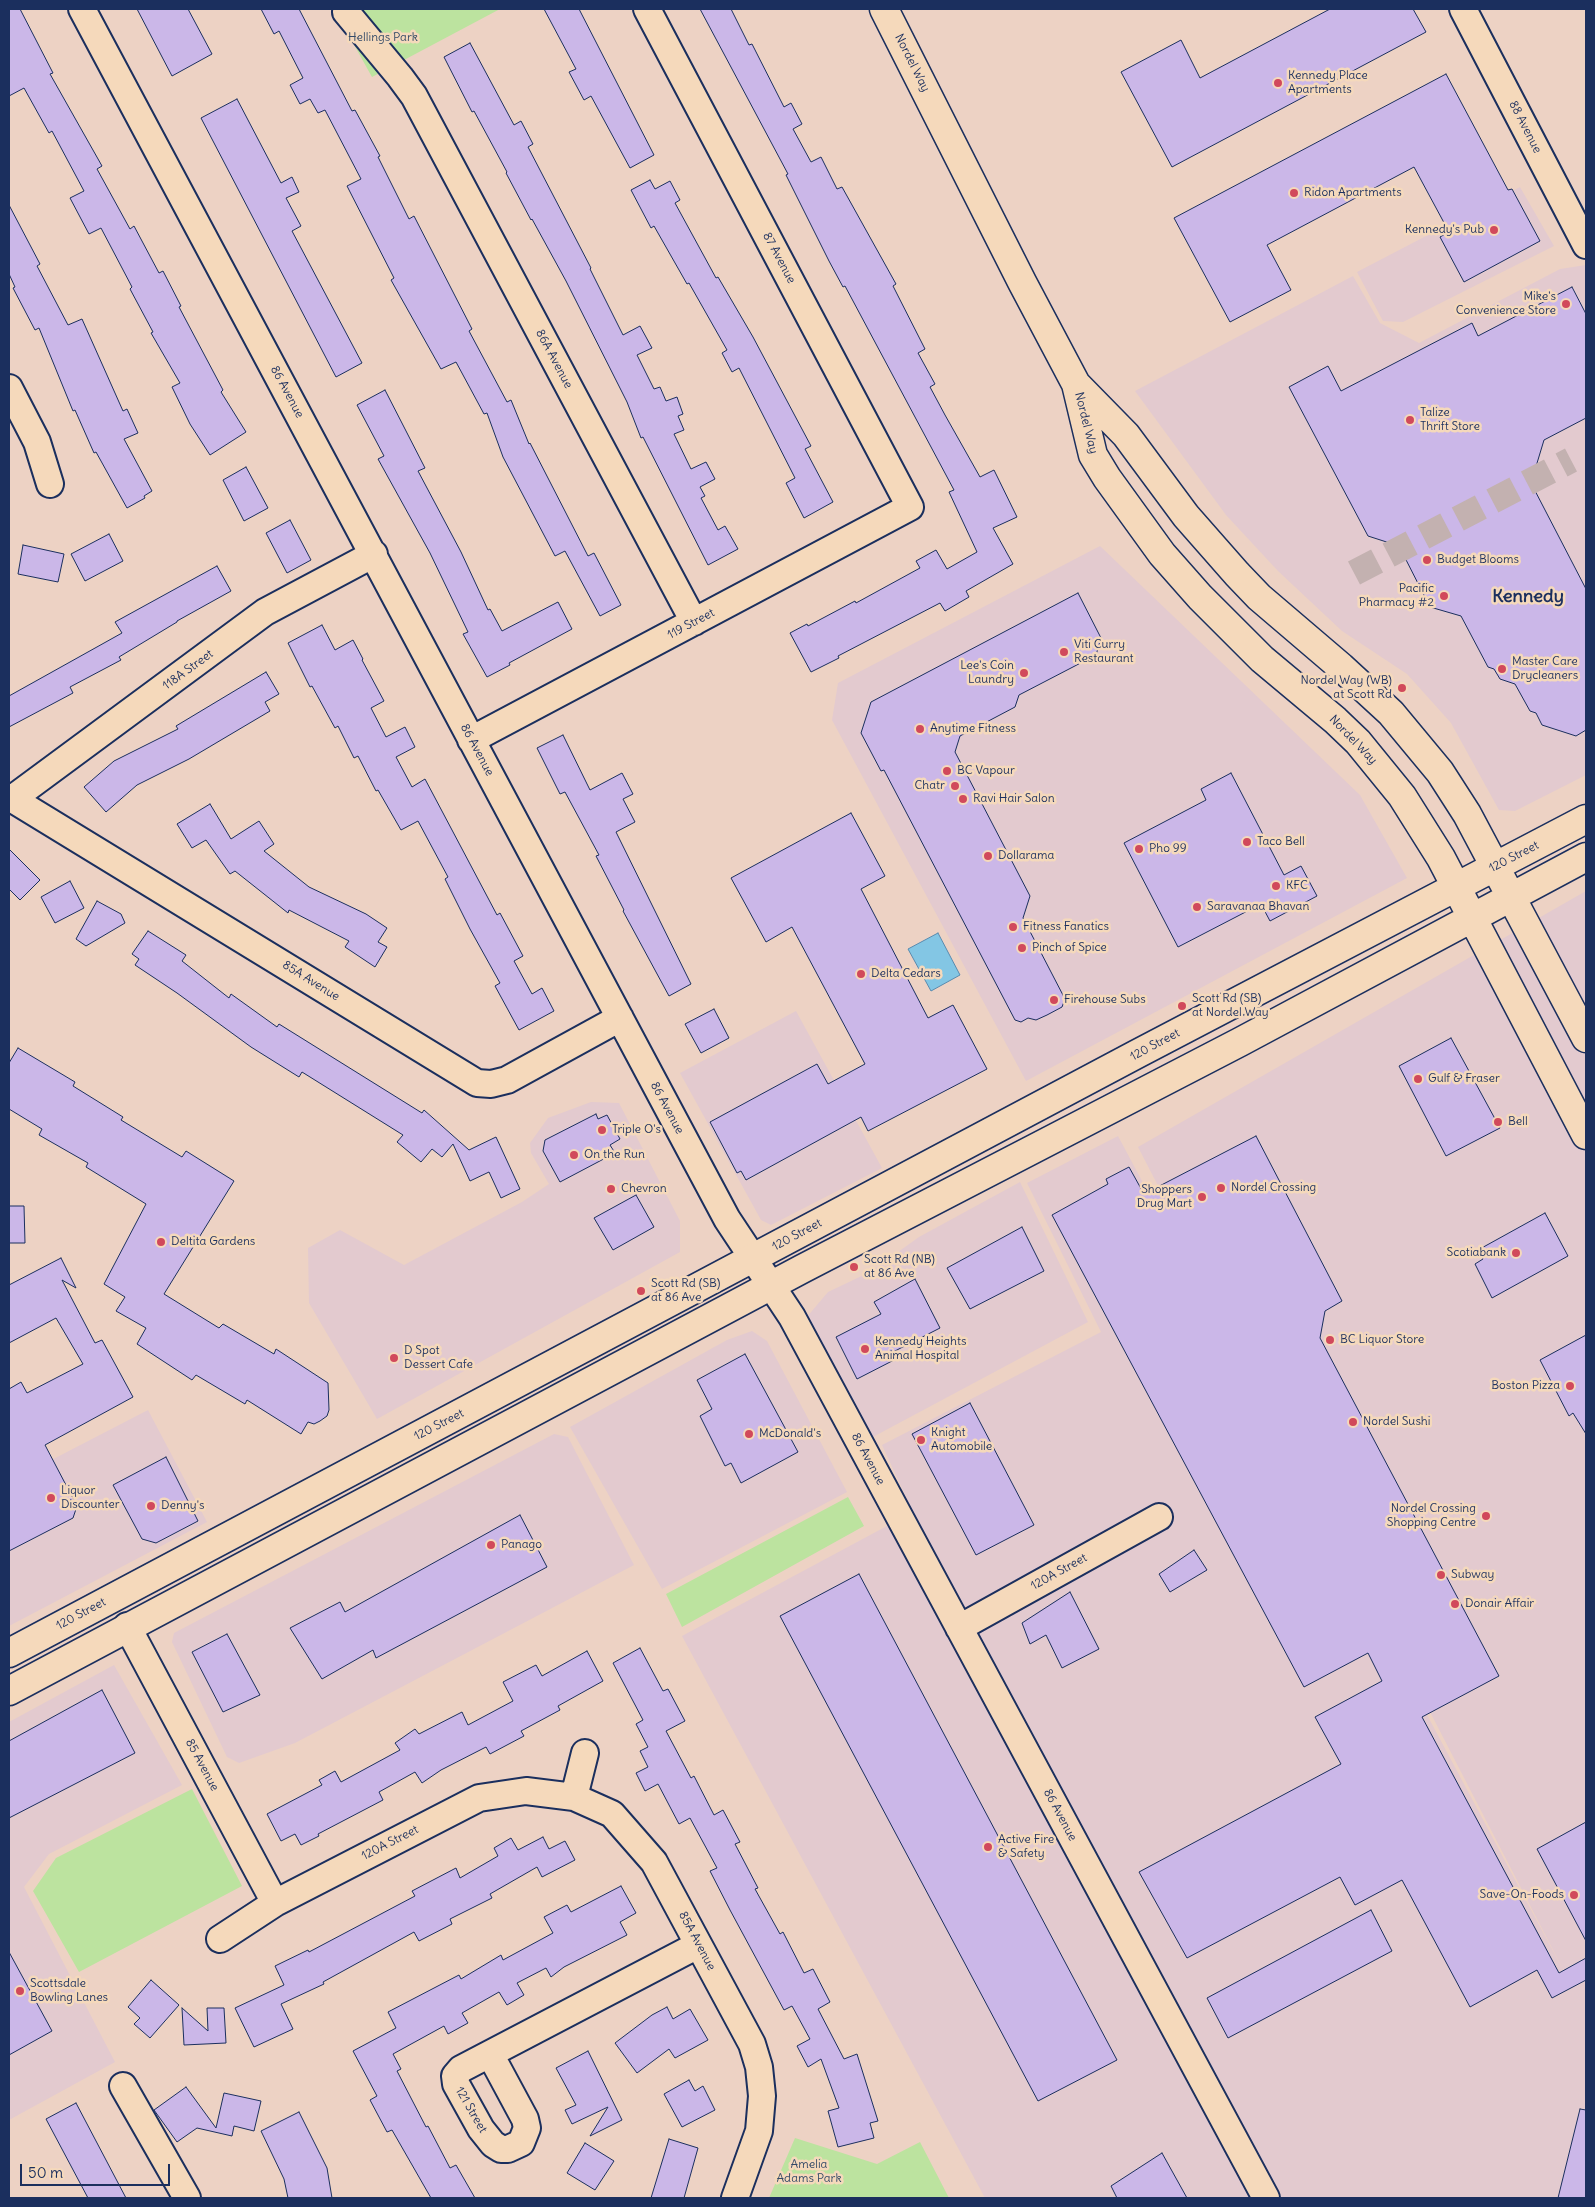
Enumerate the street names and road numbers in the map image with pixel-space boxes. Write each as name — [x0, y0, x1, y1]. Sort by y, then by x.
street label: Nordel Way — [891, 32, 933, 94]
street label: 88 Avenue — [1506, 98, 1544, 156]
street label: 87 Avenue — [760, 230, 798, 286]
street label: 86A Avenue — [532, 327, 576, 391]
street label: 86 Avenue — [267, 363, 307, 421]
street label: Nordel Way — [1071, 391, 1101, 455]
street label: 119 Street — [665, 606, 717, 642]
street label: 118A Street — [160, 647, 216, 693]
street label: Nordel Way — [1326, 712, 1380, 768]
street label: 86 Avenue — [457, 721, 497, 779]
street label: 120 Street — [1487, 838, 1541, 876]
street label: 85A Avenue — [280, 958, 342, 1004]
street label: 120 Street — [1128, 1026, 1182, 1064]
street label: 86 Avenue — [647, 1079, 687, 1137]
street label: 120 Street — [770, 1216, 824, 1254]
street label: 120 Street — [412, 1406, 466, 1444]
street label: 86 Avenue — [848, 1430, 888, 1488]
street label: 120A Street — [1028, 1551, 1090, 1593]
street label: 120 Street — [54, 1595, 108, 1633]
street label: 85 Avenue — [182, 1737, 222, 1793]
street label: 86 Avenue — [1040, 1786, 1080, 1844]
street label: 120A Street — [359, 1823, 421, 1863]
street label: 85A Avenue — [675, 1909, 719, 1973]
street label: 121 Street — [452, 2084, 490, 2136]

